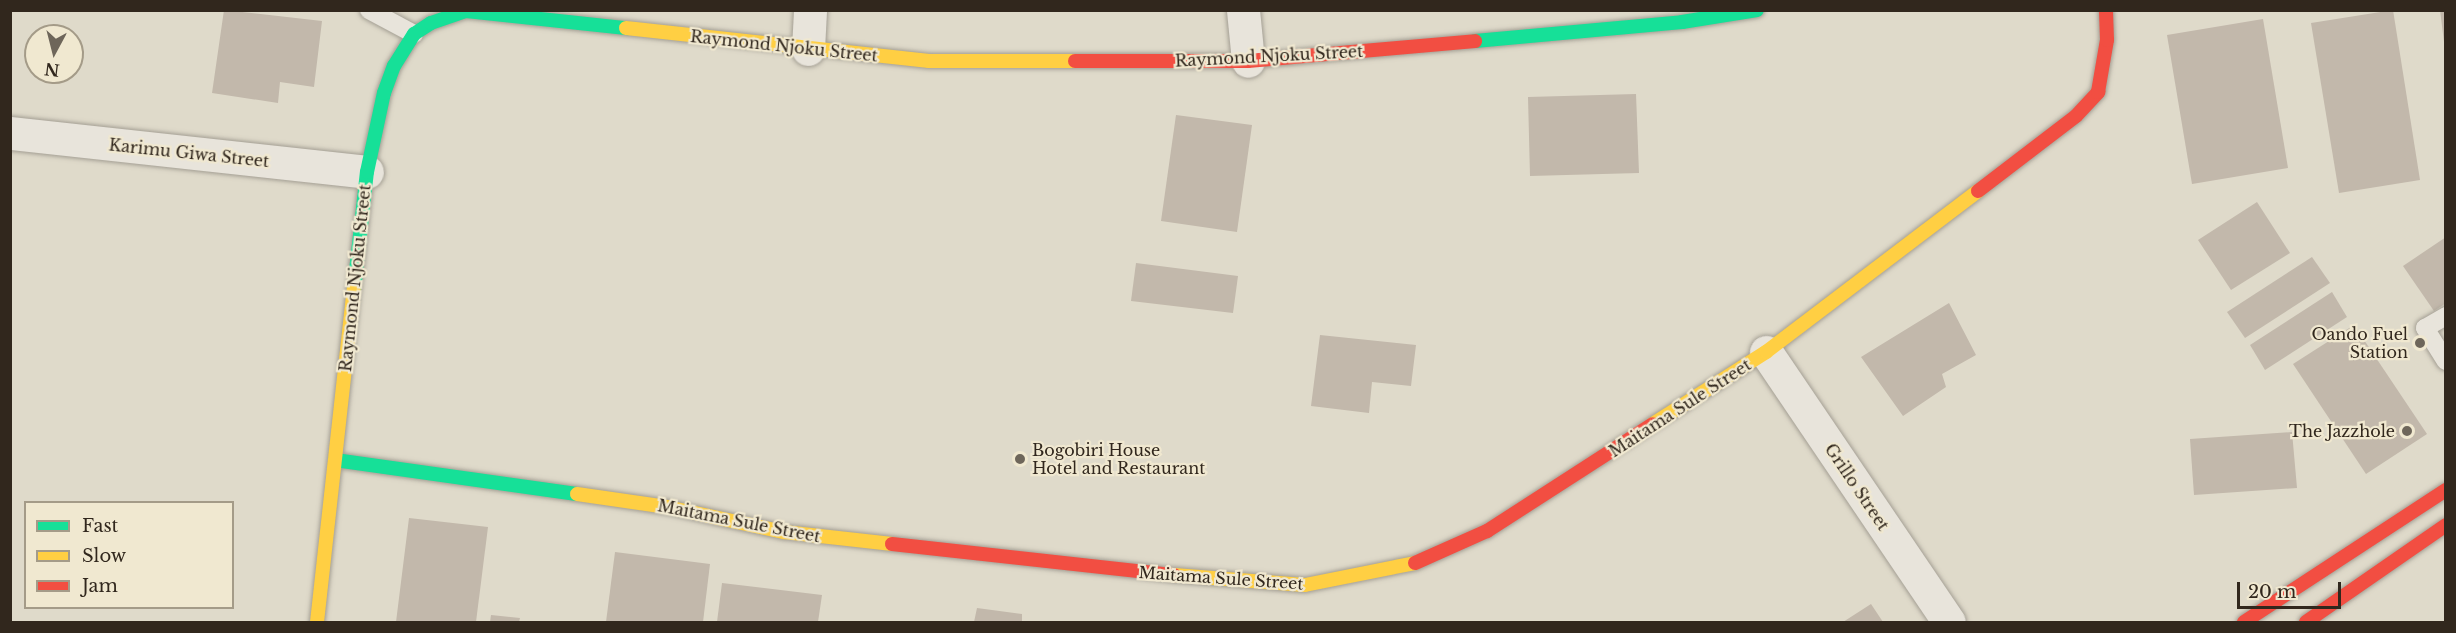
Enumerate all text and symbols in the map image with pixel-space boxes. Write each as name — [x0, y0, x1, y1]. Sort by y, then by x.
north arrow — [24, 24, 84, 84]
street label: Raymond Njoku Street — [689, 27, 879, 65]
street label: Raymond Njoku Street — [1174, 41, 1364, 71]
text: N — [43, 59, 61, 81]
street label: Karimu Giwa Street — [108, 135, 270, 171]
street label: Raymond Njoku Street — [336, 183, 374, 373]
place label: Oando Fuel Station — [2311, 324, 2408, 362]
marker: Oando Fuel Station — [2413, 336, 2427, 350]
street label: Maitama Sule Street — [1605, 355, 1755, 461]
place label: The Jazzhole — [2289, 421, 2395, 441]
marker: The Jazzhole — [2400, 424, 2414, 438]
place label: Bogobiri House Hotel and Restaurant — [1032, 440, 1205, 478]
street label: Grillo Street — [1821, 440, 1893, 534]
marker: Bogobiri House Hotel and Restaurant — [1013, 452, 1027, 466]
street label: Maitama Sule Street — [656, 496, 822, 546]
legend — [24, 501, 234, 609]
text: Fast — [82, 515, 118, 537]
text: Slow — [82, 545, 126, 567]
street label: Maitama Sule Street — [1138, 563, 1304, 593]
scale bar — [2240, 570, 2344, 608]
text: Jam — [82, 575, 118, 597]
text: 20 m — [2248, 581, 2296, 603]

